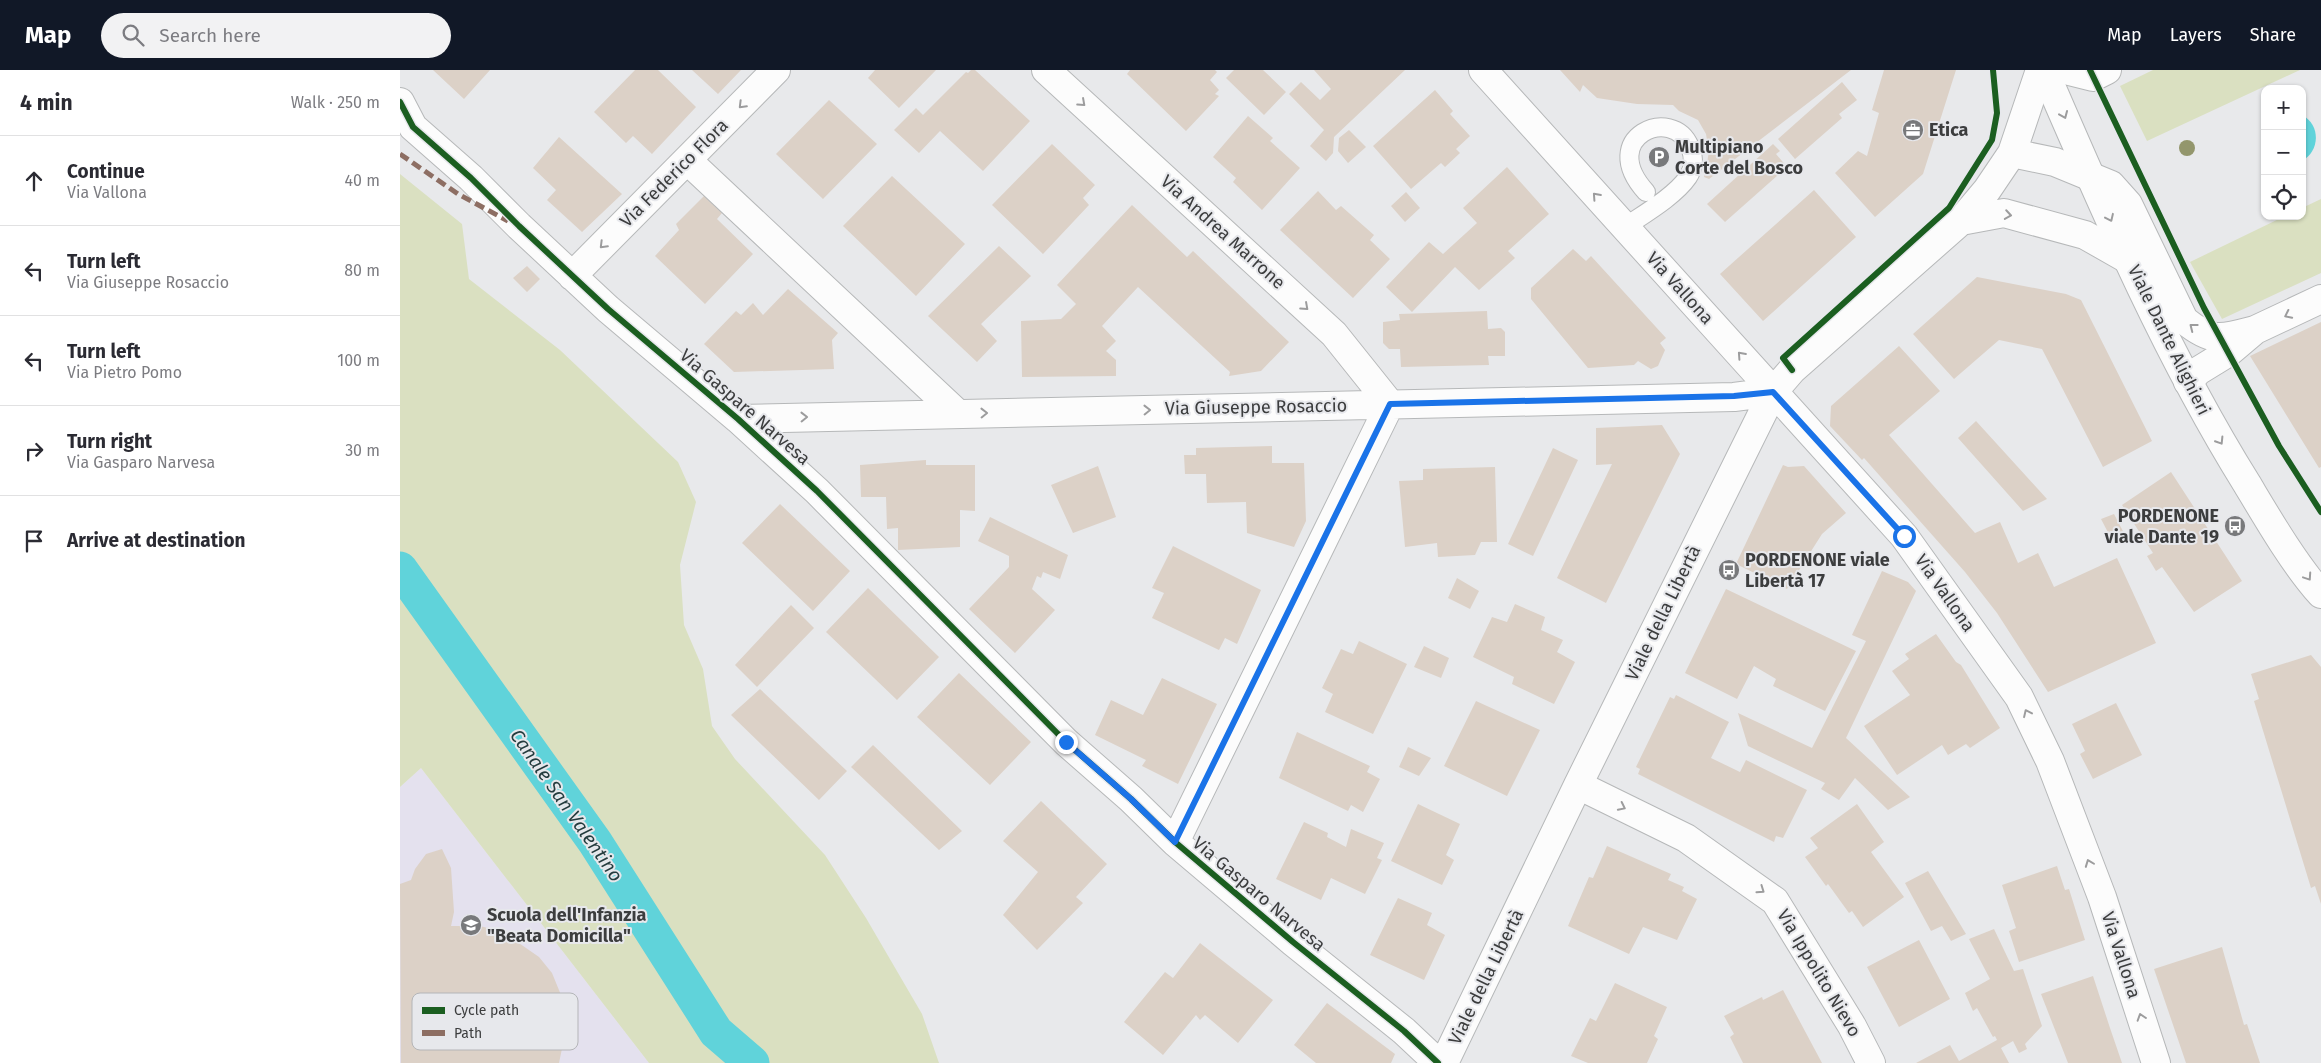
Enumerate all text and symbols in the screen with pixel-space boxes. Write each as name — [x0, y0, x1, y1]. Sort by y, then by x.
search box — [101, 13, 451, 58]
text: Map — [25, 21, 71, 49]
icon: search — [119, 21, 147, 49]
text: Search here — [159, 24, 261, 47]
text: Map — [2107, 24, 2142, 46]
text: Layers — [2170, 24, 2222, 46]
text: Share — [2250, 24, 2296, 46]
map controls — [2261, 85, 2306, 220]
button: + — [2261, 85, 2306, 130]
text: 4 min — [20, 90, 73, 116]
text: Walk · 250 m — [291, 93, 380, 112]
one-way arrow — [1076, 97, 1085, 106]
one-way arrow — [739, 99, 748, 108]
one-way arrow — [2057, 110, 2068, 119]
street label: Via Federico Flora — [615, 114, 733, 232]
office icon: Etica — [1901, 118, 1925, 142]
place label: Etica — [1929, 119, 1969, 141]
button: − — [2261, 130, 2306, 175]
place label: Multipiano Corte del Bosco — [1675, 136, 1803, 179]
parking icon: Multipiano Corte del Bosco — [1647, 145, 1671, 169]
text: Continue — [67, 160, 145, 183]
icon: ahead — [20, 167, 48, 195]
street label: Via Andrea Marrone — [1156, 170, 1290, 294]
text: 40 m — [345, 171, 380, 190]
button: locate — [2261, 175, 2306, 220]
text: Via Vallona — [67, 183, 147, 202]
one-way arrow — [1593, 192, 1602, 201]
one-way arrow — [2005, 209, 2013, 220]
one-way arrow — [2103, 213, 2114, 222]
one-way arrow — [600, 239, 609, 248]
street label: Via Vallona — [1642, 247, 1718, 329]
text: Turn left — [67, 250, 141, 273]
icon: left — [20, 257, 48, 285]
text: 80 m — [344, 261, 380, 280]
street label: Viale Dante Alighieri — [2123, 261, 2215, 419]
text: Via Giuseppe Rosaccio — [67, 273, 229, 292]
one-way arrow — [1299, 301, 1308, 310]
one-way arrow — [2284, 308, 2293, 319]
one-way arrow — [2189, 323, 2198, 332]
text: Turn left — [67, 340, 141, 363]
street label: Via Gaspare Narvesa — [675, 344, 815, 470]
icon: left — [20, 347, 48, 375]
text: 100 m — [337, 351, 380, 370]
one-way arrow — [1737, 352, 1746, 361]
text: Via Pietro Pomo — [67, 363, 182, 382]
street label: Via Giuseppe Rosaccio — [1165, 394, 1347, 420]
one-way arrow — [1143, 404, 1151, 415]
one-way arrow — [980, 408, 988, 418]
one-way arrow — [800, 412, 808, 423]
text: Turn right — [67, 430, 152, 453]
one-way arrow — [2213, 435, 2223, 444]
icon: right — [20, 437, 48, 465]
text: 30 m — [345, 441, 380, 460]
text: Via Gasparo Narvesa — [67, 453, 215, 472]
place label: PORDENONE viale Dante 19 — [2104, 505, 2219, 548]
bus stop icon: PORDENONE viale Dante 19 — [2223, 514, 2247, 538]
route start — [1893, 525, 1916, 548]
icon: arrive — [20, 527, 48, 555]
text: Arrive at destination — [67, 529, 246, 552]
street label: Viale della Libertà — [1621, 542, 1705, 684]
place label: PORDENONE viale Libertà 17 — [1745, 549, 1890, 592]
street label: Via Vallona — [1910, 550, 1980, 636]
bus stop icon: PORDENONE viale Libertà 17 — [1717, 558, 1741, 582]
one-way arrow — [2302, 571, 2311, 581]
one-way arrow — [2022, 709, 2033, 718]
water label: Canale San Valentino — [505, 725, 628, 886]
route end — [1055, 731, 1078, 754]
one-way arrow — [1617, 800, 1626, 811]
street label: Via Gasparo Narvesa — [1188, 832, 1330, 956]
one-way arrow — [2085, 859, 2095, 868]
one-way arrow — [1755, 884, 1765, 893]
place label: Scuola dell'Infanzia "Beata Domicilla" — [487, 904, 647, 947]
street label: Via Ippolito Nievo — [1772, 905, 1866, 1041]
street label: Viale della Libertà — [1444, 906, 1528, 1048]
street label: Via Vallona — [2097, 909, 2145, 1001]
school or university icon: Scuola dell'Infanzia "Beata Domicilla" — [459, 913, 483, 937]
legend — [412, 993, 578, 1050]
text: Cycle path — [454, 1002, 519, 1019]
one-way arrow — [2137, 1013, 2147, 1021]
text: Path — [454, 1025, 482, 1042]

